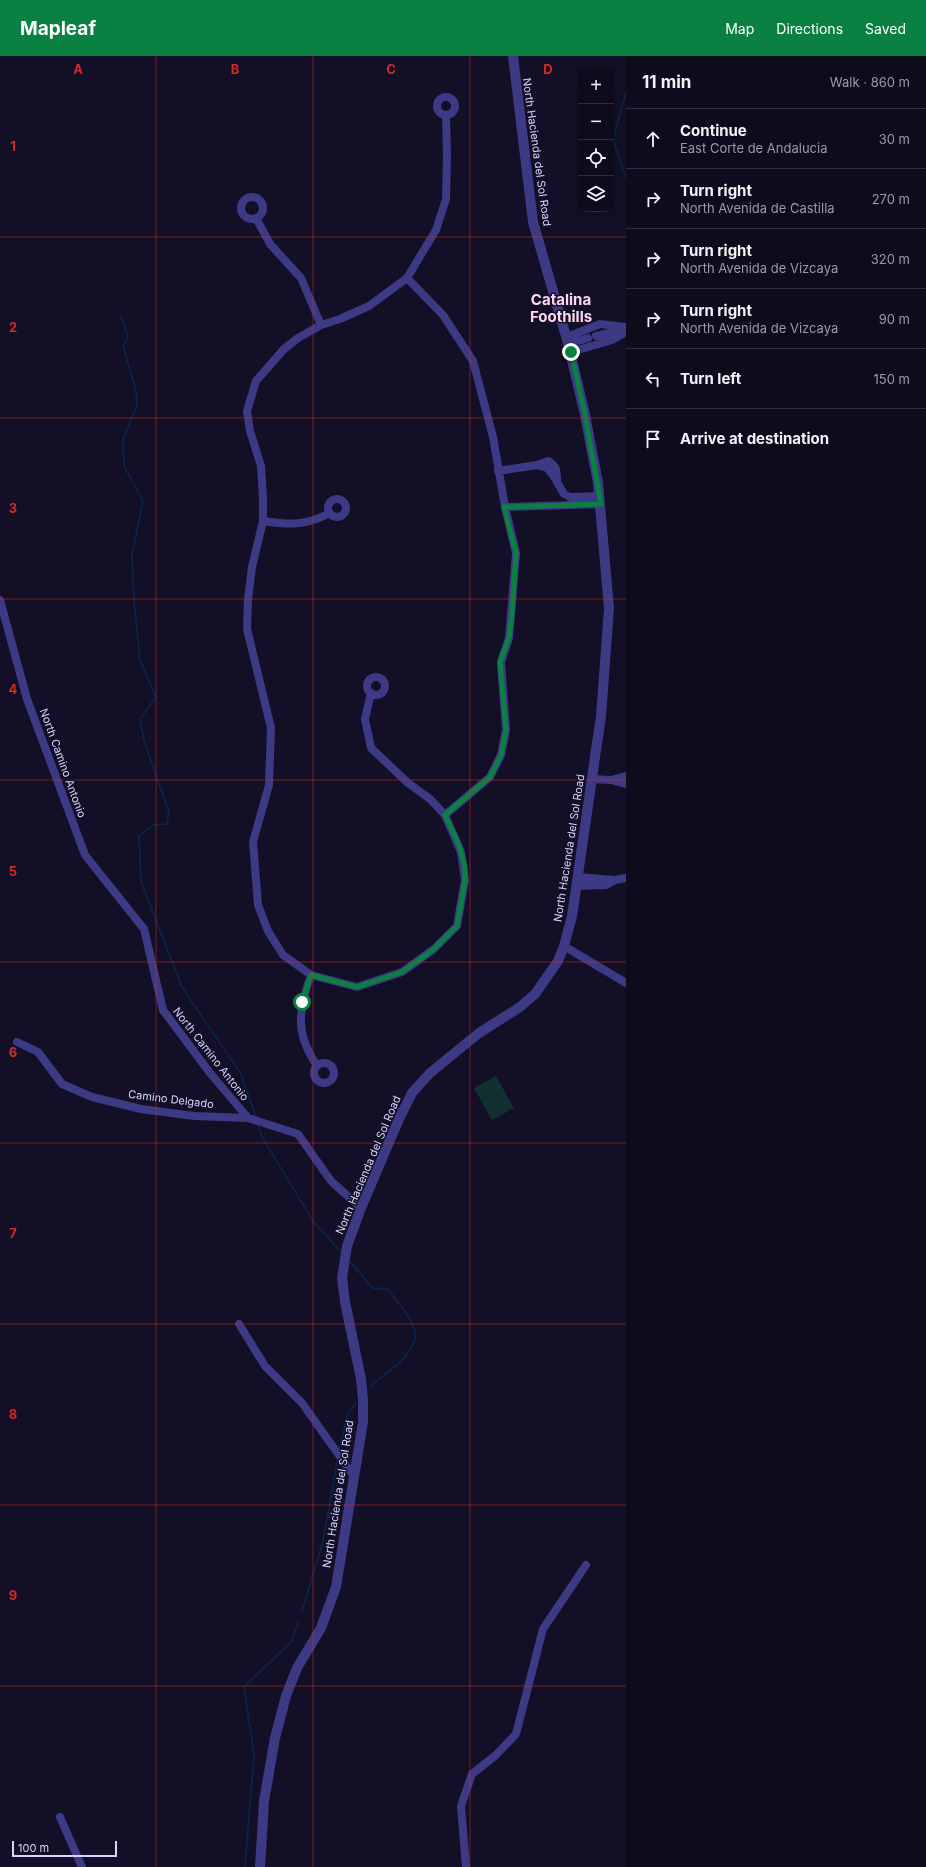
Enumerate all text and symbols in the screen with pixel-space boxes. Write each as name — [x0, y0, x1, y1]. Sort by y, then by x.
text: Mapleaf — [20, 17, 96, 40]
text: Map — [725, 20, 754, 37]
text: Directions — [776, 20, 843, 37]
text: Saved — [865, 20, 906, 37]
text: A — [73, 61, 83, 77]
text: B — [231, 61, 240, 77]
text: C — [386, 61, 396, 77]
text: D — [543, 61, 553, 77]
map controls — [578, 68, 614, 212]
button: + — [578, 68, 614, 104]
text: 11 min — [642, 72, 691, 92]
text: Walk · 860 m — [830, 74, 910, 90]
street label: North Hacienda del Sol Road — [520, 77, 554, 227]
button: − — [578, 104, 614, 140]
text: Continue — [680, 121, 747, 140]
icon: ahead — [642, 128, 664, 150]
text: 30 m — [879, 131, 910, 147]
text: 1 — [10, 138, 16, 154]
button: locate — [578, 140, 614, 176]
text: East Corte de Andalucia — [680, 140, 827, 156]
button: layers — [578, 176, 614, 212]
text: Turn right — [680, 181, 752, 200]
icon: right — [642, 188, 664, 210]
text: 270 m — [872, 191, 910, 207]
text: North Avenida de Castilla — [680, 200, 835, 216]
text: Turn right — [680, 241, 752, 260]
icon: right — [642, 248, 664, 270]
text: 320 m — [871, 251, 910, 267]
text: North Avenida de Vizcaya — [680, 260, 838, 276]
district label: Catalina Foothills — [530, 290, 592, 326]
text: Turn right — [680, 301, 752, 320]
icon: right — [642, 308, 664, 330]
text: 90 m — [879, 311, 910, 327]
text: 2 — [9, 319, 17, 335]
text: North Avenida de Vizcaya — [680, 320, 838, 336]
route end — [562, 343, 580, 361]
icon: left — [642, 368, 664, 390]
text: Turn left — [680, 369, 741, 388]
text: 150 m — [874, 371, 910, 387]
icon: arrive — [642, 428, 664, 450]
text: Arrive at destination — [680, 429, 829, 448]
text: 3 — [9, 500, 17, 516]
text: 4 — [9, 681, 18, 697]
street label: North Camino Antonio — [37, 707, 89, 820]
street label: North Hacienda del Sol Road — [550, 773, 588, 923]
text: 5 — [9, 863, 17, 879]
route start — [293, 993, 311, 1011]
street label: North Camino Antonio — [170, 1004, 252, 1104]
text: 6 — [9, 1044, 17, 1060]
street label: Camino Delgado — [127, 1087, 215, 1111]
street label: North Hacienda del Sol Road — [332, 1093, 404, 1237]
text: 7 — [9, 1225, 17, 1241]
text: 8 — [9, 1406, 17, 1422]
street label: North Hacienda del Sol Road — [319, 1419, 357, 1569]
text: 9 — [9, 1587, 17, 1603]
scale bar — [12, 1839, 117, 1858]
text: 100 m — [18, 1841, 49, 1855]

